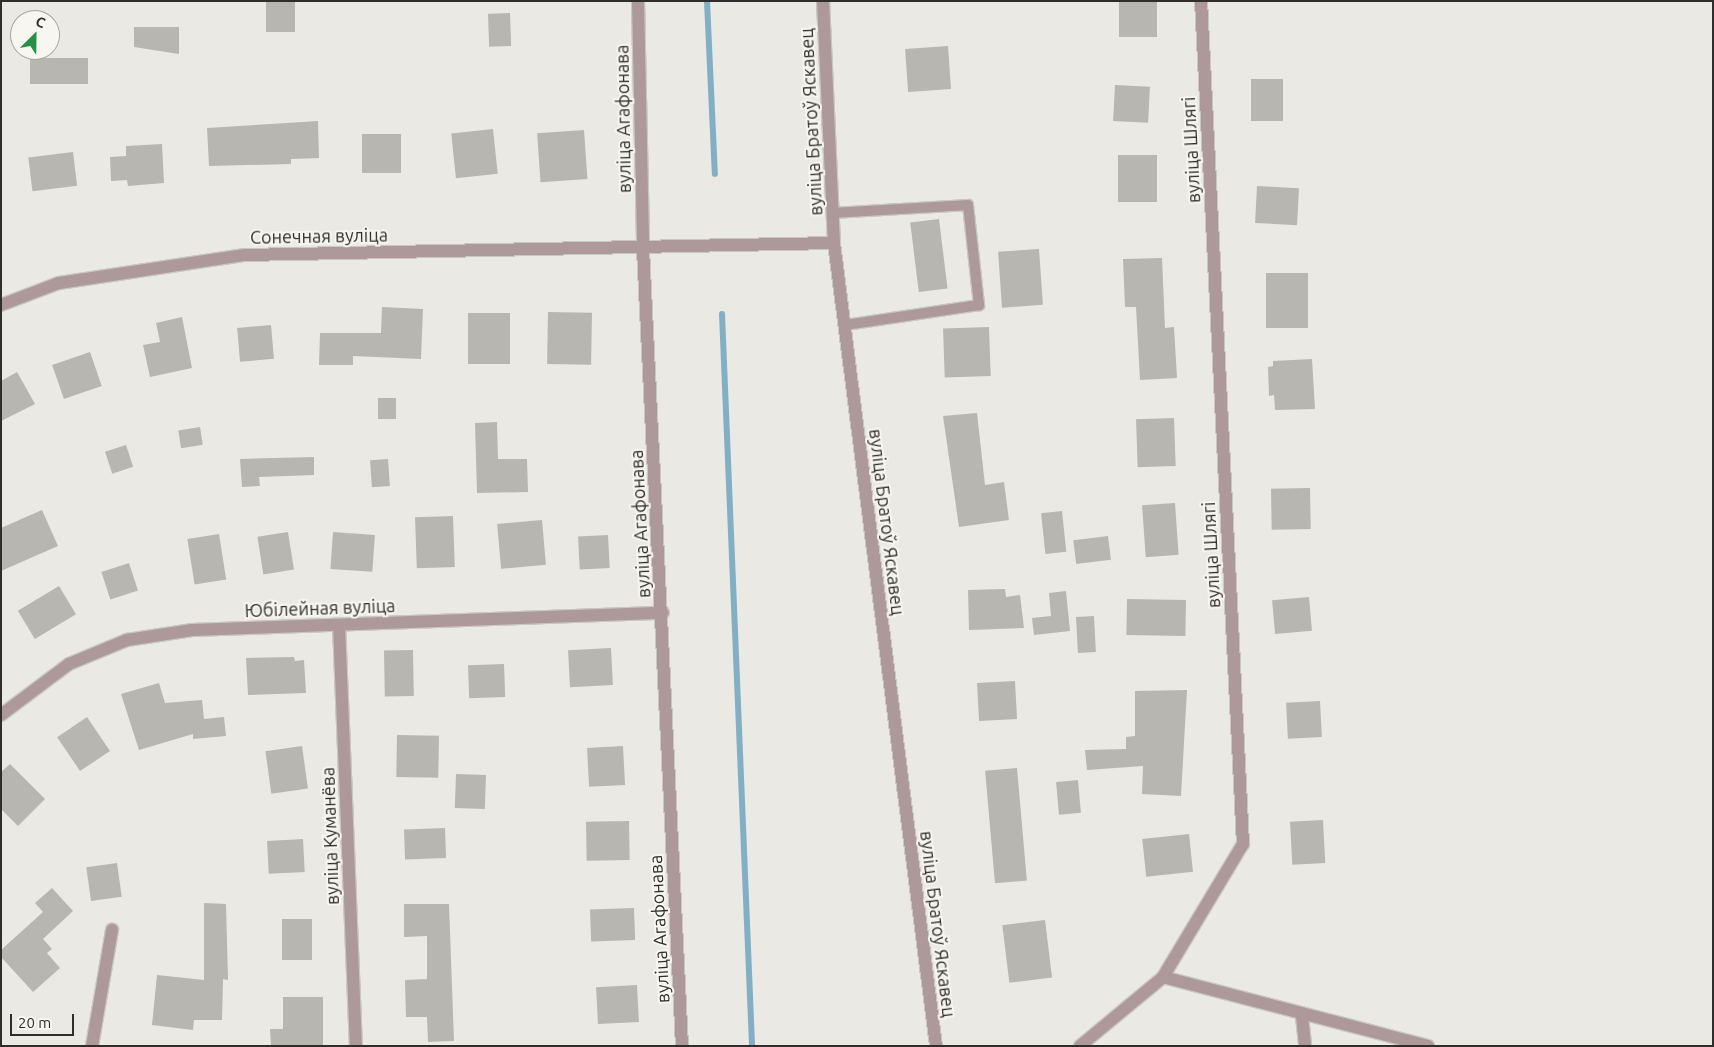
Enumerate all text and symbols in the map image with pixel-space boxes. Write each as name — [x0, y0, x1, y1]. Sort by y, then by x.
north arrow — [10, 10, 60, 60]
text: С — [33, 13, 48, 31]
street label: вуліца Братоў Яскавец — [795, 28, 827, 216]
street label: вуліца Агафонава — [611, 45, 635, 193]
street label: вуліца Шлягі — [1177, 96, 1205, 204]
street label: Сонечная вуліца — [250, 224, 388, 248]
street label: вуліца Братоў Яскавец — [865, 428, 909, 616]
street label: вуліца Агафонава — [625, 449, 655, 599]
street label: вуліца Шлягі — [1197, 501, 1225, 609]
street label: Юбілейная вуліца — [244, 595, 396, 621]
street label: вуліца Куманёва — [317, 767, 343, 905]
street label: вуліца Братоў Яскавец — [916, 830, 960, 1018]
street label: вуліца Агафонава — [644, 854, 674, 1004]
scale bar — [12, 1004, 76, 1036]
text: 20 m — [18, 1014, 51, 1031]

